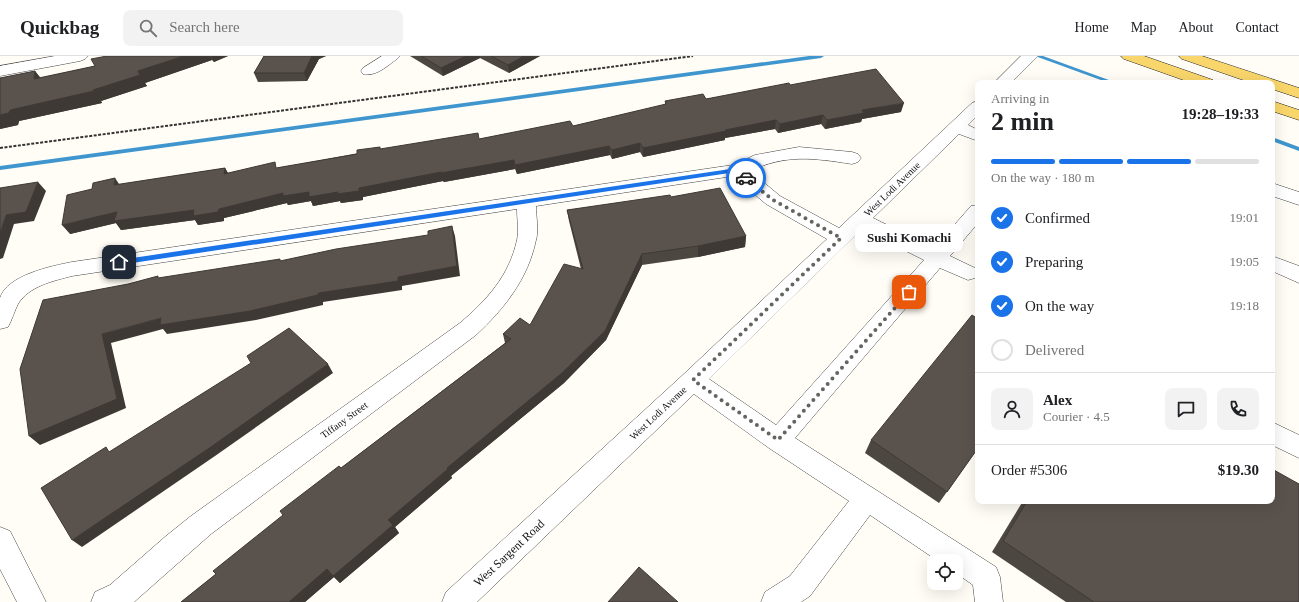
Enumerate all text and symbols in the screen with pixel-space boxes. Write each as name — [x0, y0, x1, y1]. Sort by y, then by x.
search box — [123, 10, 403, 46]
text: Quickbag — [20, 17, 99, 38]
icon: search — [137, 17, 159, 39]
text: Search here — [169, 19, 240, 35]
text: Home — [1075, 20, 1109, 35]
text: Map — [1131, 20, 1156, 35]
text: About — [1178, 20, 1213, 35]
text: Contact — [1235, 20, 1279, 35]
text: Arriving in — [991, 91, 1049, 106]
text: 19:28–19:33 — [1182, 106, 1259, 122]
text: 2 min — [991, 107, 1054, 136]
courier — [726, 158, 766, 198]
street label: West Lodi Avenue — [862, 159, 923, 218]
icon: car — [735, 167, 757, 189]
text: On the way · 180 m — [991, 170, 1095, 185]
icon: check — [991, 207, 1013, 229]
text: Confirmed — [1025, 210, 1090, 226]
text: 19:01 — [1229, 210, 1259, 225]
callout: Sushi Komachi — [855, 224, 963, 252]
text: Sushi Komachi — [867, 230, 951, 245]
pin — [102, 245, 136, 279]
icon: home — [108, 251, 130, 273]
icon: check — [991, 251, 1013, 273]
text: Preparing — [1025, 254, 1083, 270]
text: 19:05 — [1229, 254, 1259, 269]
pin — [892, 275, 926, 309]
icon: bag — [898, 281, 920, 303]
icon: check — [991, 295, 1013, 317]
text: On the way — [1025, 298, 1094, 314]
text: 19:18 — [1229, 298, 1259, 313]
text: Delivered — [1025, 342, 1084, 358]
street label: West Lodi Avenue — [627, 384, 689, 442]
button: person — [991, 388, 1033, 430]
button: chat — [1165, 388, 1207, 430]
button: phone — [1217, 388, 1259, 430]
text: Alex — [1043, 392, 1072, 408]
street label: Tiffany Street — [318, 399, 370, 441]
text: Courier · 4.5 — [1043, 409, 1110, 424]
text: Order #5306 — [991, 462, 1067, 478]
text: $19.30 — [1218, 462, 1259, 478]
street label: West Sargent Road — [471, 517, 547, 589]
map controls — [927, 554, 963, 590]
button: locate — [927, 554, 963, 590]

